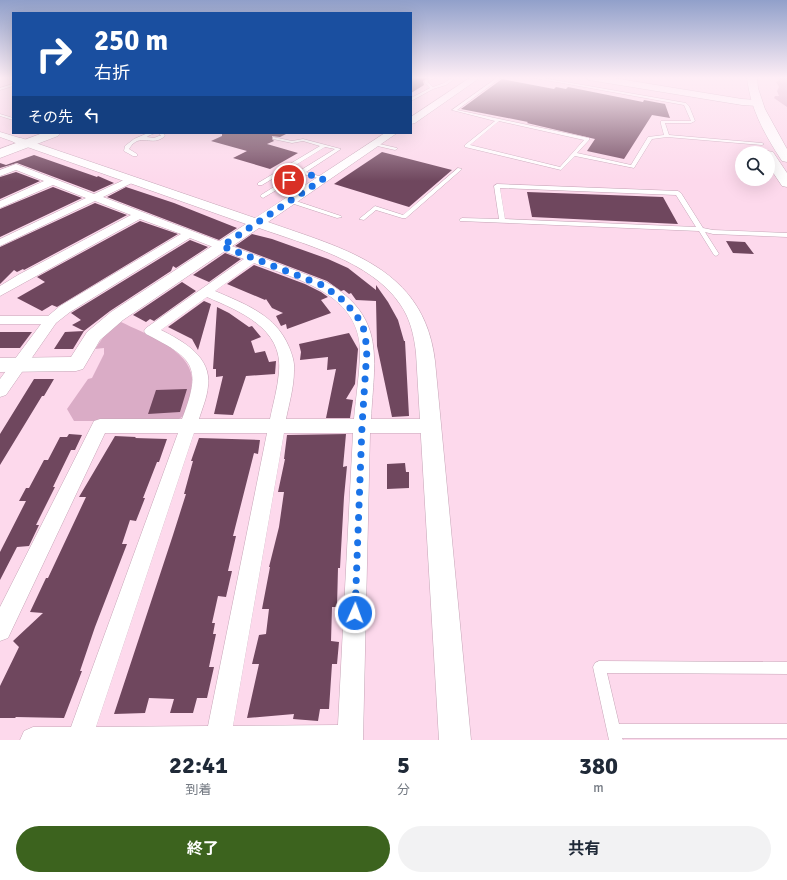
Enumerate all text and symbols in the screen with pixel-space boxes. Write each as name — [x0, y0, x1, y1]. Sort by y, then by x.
text: 250 m — [94, 24, 168, 58]
icon: right — [28, 28, 80, 80]
text: 右折 — [94, 62, 130, 84]
icon: left — [81, 104, 103, 126]
text: その先 — [28, 108, 73, 126]
map controls — [735, 146, 775, 186]
button: search — [735, 146, 775, 186]
pin — [272, 163, 306, 197]
icon: arrive — [278, 169, 300, 191]
position arrow — [334, 592, 376, 634]
text: 22:41 — [169, 750, 228, 780]
text: 5 — [397, 750, 410, 780]
text: 380 — [579, 751, 618, 781]
text: m — [593, 780, 604, 796]
text: 到着 — [185, 782, 212, 798]
text: 分 — [397, 782, 410, 798]
button: 終了 — [16, 826, 390, 872]
button: 共有 — [398, 826, 771, 872]

